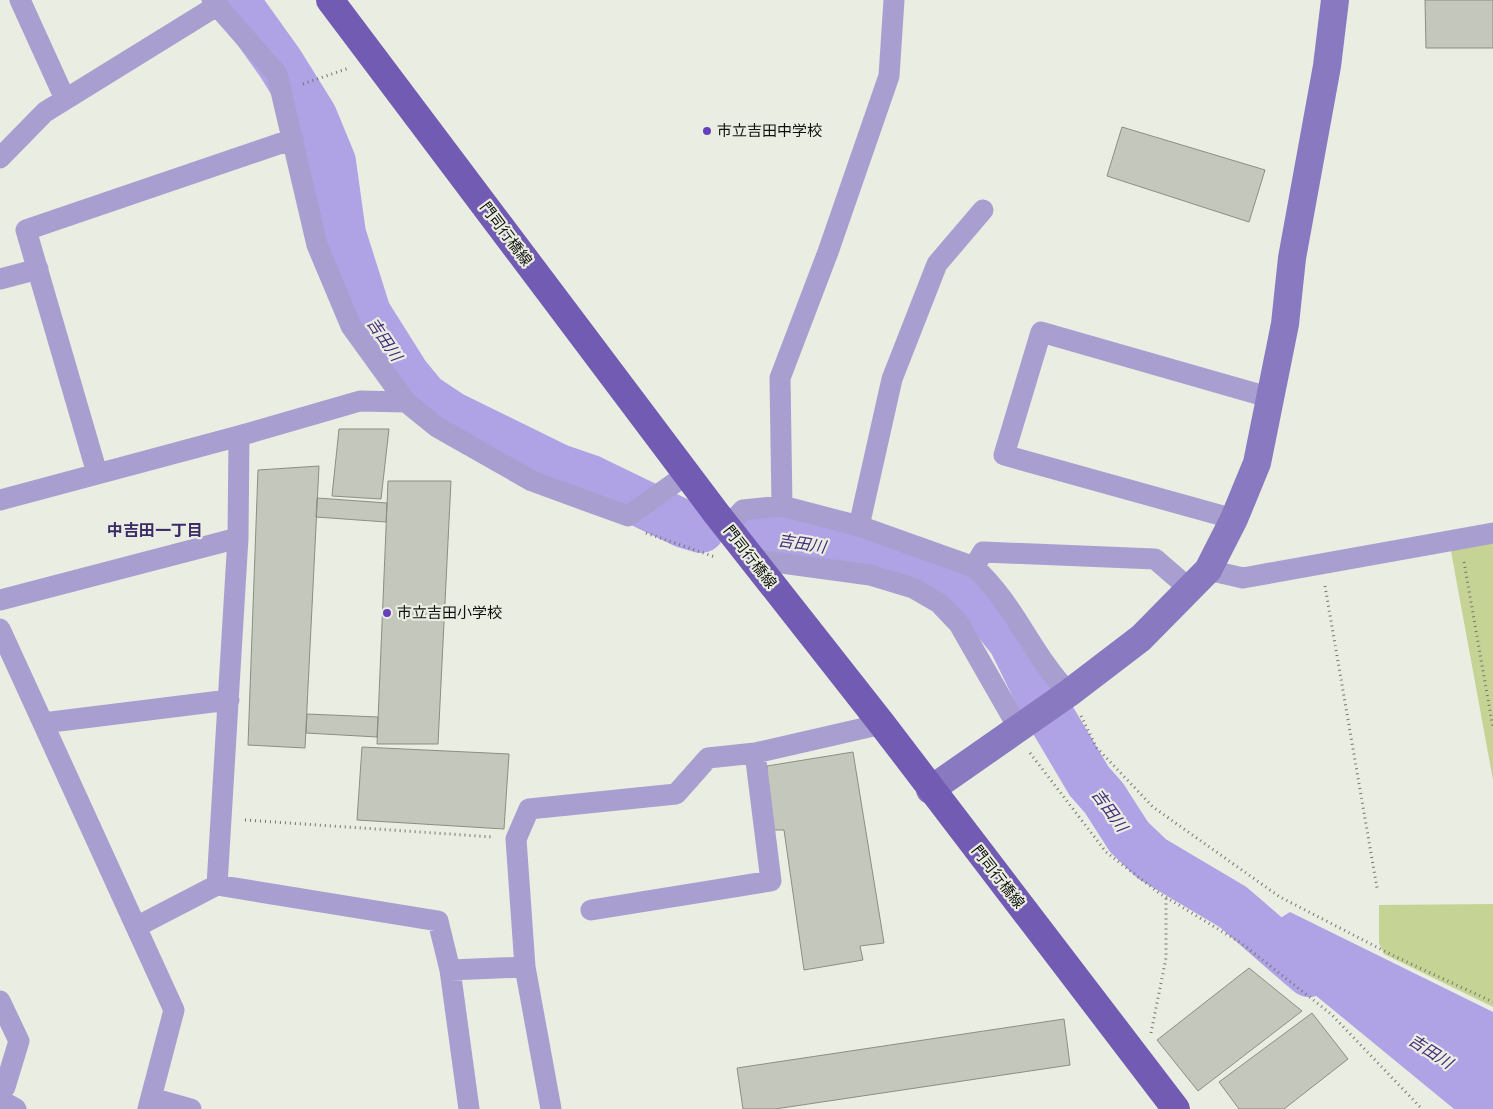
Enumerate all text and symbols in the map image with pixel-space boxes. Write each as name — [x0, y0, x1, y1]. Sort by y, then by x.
place label: 市立吉田中学校 — [717, 121, 822, 140]
marker: 市立吉田中学校 — [701, 125, 713, 137]
street label: 門司行橋線 — [476, 198, 537, 269]
water label: 吉田川 — [363, 314, 407, 366]
district label: 中吉田一丁目 — [107, 521, 203, 540]
street label: 門司行橋線 — [720, 521, 781, 592]
water label: 吉田川 — [777, 530, 829, 557]
place label: 市立吉田小学校 — [397, 603, 502, 622]
marker: 市立吉田小学校 — [381, 607, 393, 619]
water label: 吉田川 — [1088, 785, 1133, 837]
street label: 門司行橋線 — [968, 841, 1029, 912]
water label: 吉田川 — [1405, 1030, 1458, 1074]

